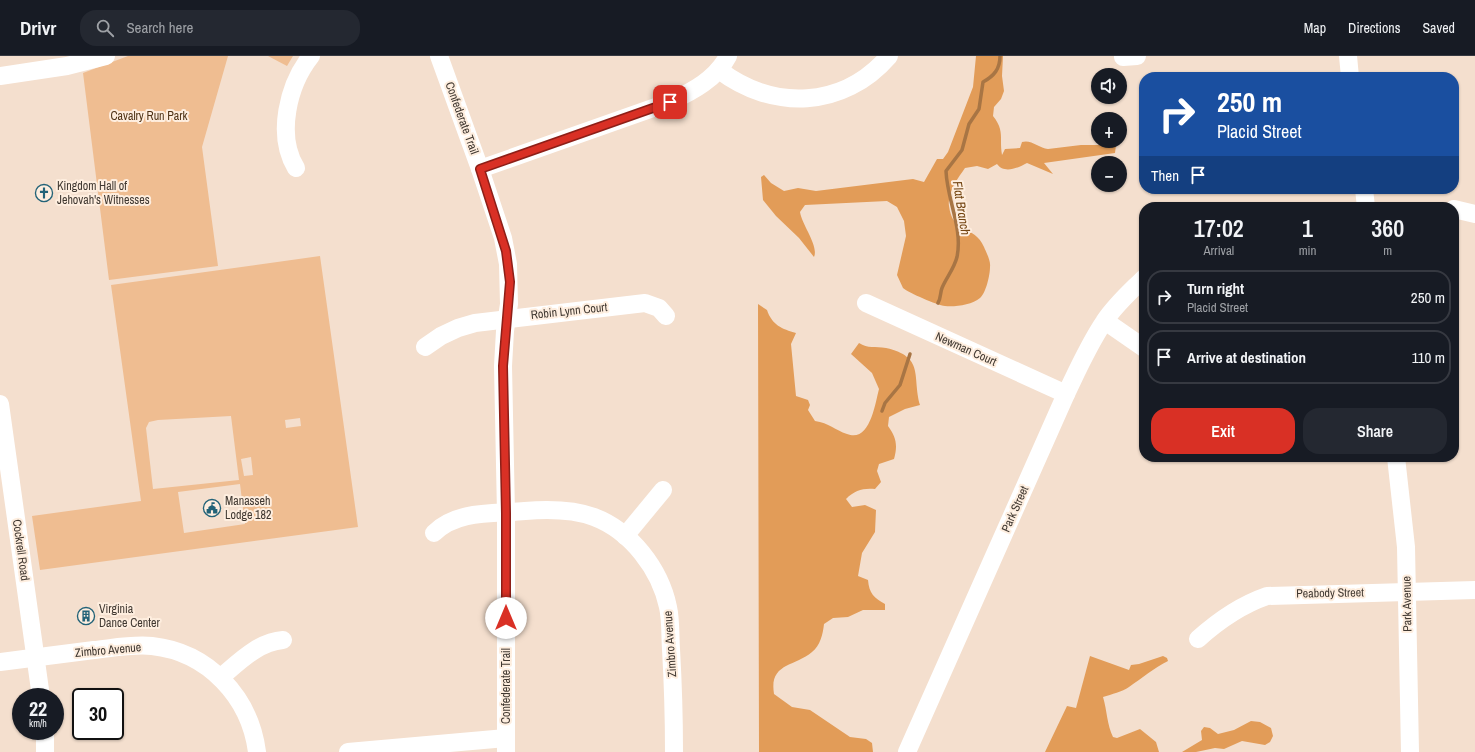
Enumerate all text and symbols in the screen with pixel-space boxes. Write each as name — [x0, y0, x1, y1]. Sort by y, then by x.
search box — [80, 10, 360, 46]
text: Drivr — [20, 15, 56, 41]
icon: search — [94, 17, 116, 39]
text: Search here — [126, 17, 193, 38]
text: Map — [1304, 19, 1326, 37]
text: Directions — [1348, 19, 1400, 37]
text: Saved — [1422, 19, 1455, 37]
map controls — [1091, 68, 1127, 192]
button: sound — [1091, 68, 1127, 104]
street label: Confederate Trail — [441, 80, 483, 156]
text: 250 m — [1217, 83, 1282, 121]
pin — [653, 85, 687, 119]
icon: right — [1151, 88, 1203, 140]
icon: arrive — [659, 91, 681, 113]
park label: Cavalry Run Park — [110, 108, 188, 124]
button: + — [1091, 112, 1127, 148]
text: Placid Street — [1217, 119, 1302, 144]
button: − — [1091, 156, 1127, 192]
icon: arrive — [1187, 164, 1209, 186]
text: Then — [1151, 165, 1179, 186]
place label: Kingdom Hall of Jehovah's Witnesses — [57, 178, 150, 208]
water label: Flat Branch — [949, 180, 974, 236]
church icon: Kingdom Hall of Jehovah's Witnesses — [34, 183, 54, 203]
text: 17:02 — [1194, 212, 1244, 244]
text: 1 — [1302, 212, 1313, 244]
text: 360 — [1371, 212, 1404, 244]
text: Arrival — [1203, 242, 1234, 259]
text: min — [1299, 242, 1316, 259]
text: m — [1383, 242, 1392, 259]
text: Turn right — [1187, 278, 1244, 299]
icon: right — [1153, 286, 1175, 308]
text: 250 m — [1411, 287, 1445, 308]
street label: Robin Lynn Court — [530, 299, 608, 323]
text: Placid Street — [1187, 299, 1248, 316]
street label: Newman Court — [933, 328, 999, 370]
icon: arrive — [1153, 346, 1175, 368]
text: Arrive at destination — [1187, 347, 1306, 368]
text: 110 m — [1412, 347, 1445, 368]
button: Exit — [1151, 408, 1295, 454]
button: Share — [1303, 408, 1447, 454]
street label: Park Street — [998, 483, 1032, 535]
place label: Manasseh Lodge 182 — [225, 493, 272, 523]
public building icon: Manasseh Lodge 182 — [202, 498, 222, 518]
street label: Cockrell Road — [9, 518, 33, 582]
street label: Park Avenue — [1399, 576, 1415, 632]
street label: Peabody Street — [1296, 584, 1364, 602]
position arrow — [485, 597, 527, 639]
place label: Virginia Dance Center — [99, 601, 160, 631]
building icon: Virginia Dance Center — [76, 606, 96, 626]
street label: Zimbro Avenue — [660, 610, 680, 678]
street label: Zimbro Avenue — [74, 639, 142, 661]
street label: Confederate Trail — [498, 648, 514, 724]
speed limit sign: 30 — [72, 688, 124, 740]
text: 22 — [29, 695, 47, 722]
text: km/h — [29, 717, 47, 730]

